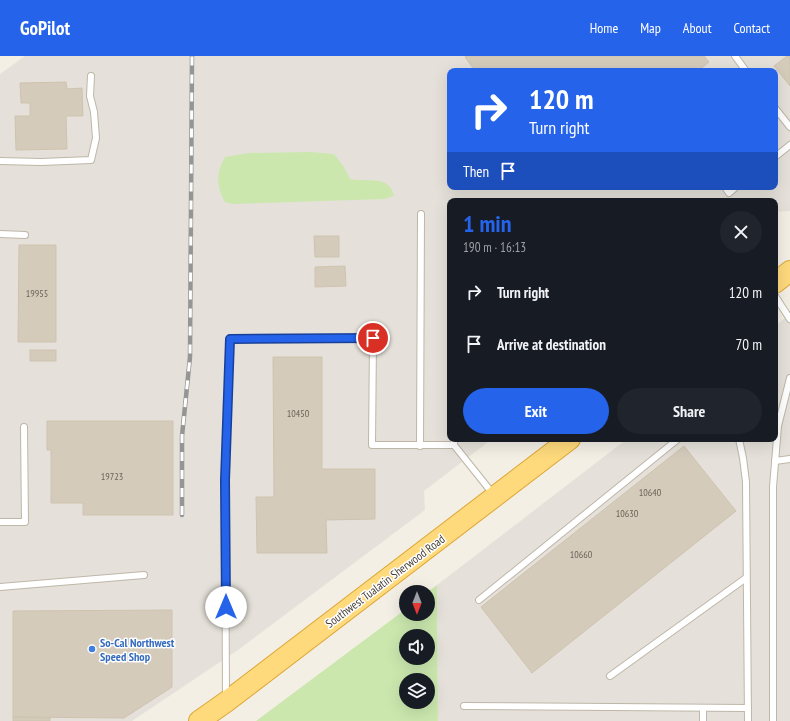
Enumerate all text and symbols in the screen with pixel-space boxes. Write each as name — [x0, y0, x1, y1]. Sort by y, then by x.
text: GoPilot — [20, 16, 70, 40]
text: Home — [590, 19, 618, 37]
text: Map — [640, 19, 661, 37]
text: About — [683, 19, 712, 37]
text: Contact — [734, 19, 770, 37]
text: 120 m — [529, 80, 593, 117]
icon: right — [463, 84, 515, 136]
text: Turn right — [529, 116, 589, 139]
icon: arrive — [497, 160, 519, 182]
text: Then — [463, 162, 489, 181]
text: 1 min — [463, 208, 511, 239]
button: close — [720, 211, 762, 253]
text: 190 m · 16:13 — [463, 239, 526, 256]
icon: right — [463, 281, 485, 303]
text: Turn right — [497, 283, 549, 302]
text: 120 m — [729, 283, 762, 302]
house number: 19955 — [26, 287, 48, 300]
pin — [356, 321, 390, 355]
icon: arrive — [362, 327, 384, 349]
icon: arrive — [463, 333, 485, 355]
text: Arrive at destination — [497, 335, 606, 354]
text: 70 m — [736, 335, 762, 354]
button: Exit — [463, 388, 609, 434]
button: Share — [617, 388, 762, 434]
house number: 10450 — [287, 407, 310, 420]
house number: 19723 — [101, 470, 123, 483]
house number: 10640 — [639, 486, 662, 499]
house number: 10630 — [616, 507, 639, 520]
street label: Southwest Tualatin Sherwood Road — [322, 531, 448, 631]
house number: 10660 — [570, 548, 593, 561]
north arrow — [399, 585, 435, 621]
map controls — [399, 585, 435, 709]
position arrow — [205, 586, 247, 628]
button: sound — [399, 629, 435, 665]
place label: So-Cal Northwest Speed Shop — [100, 635, 175, 664]
marker: So-Cal Northwest Speed Shop — [87, 644, 97, 654]
button: layers — [399, 673, 435, 709]

